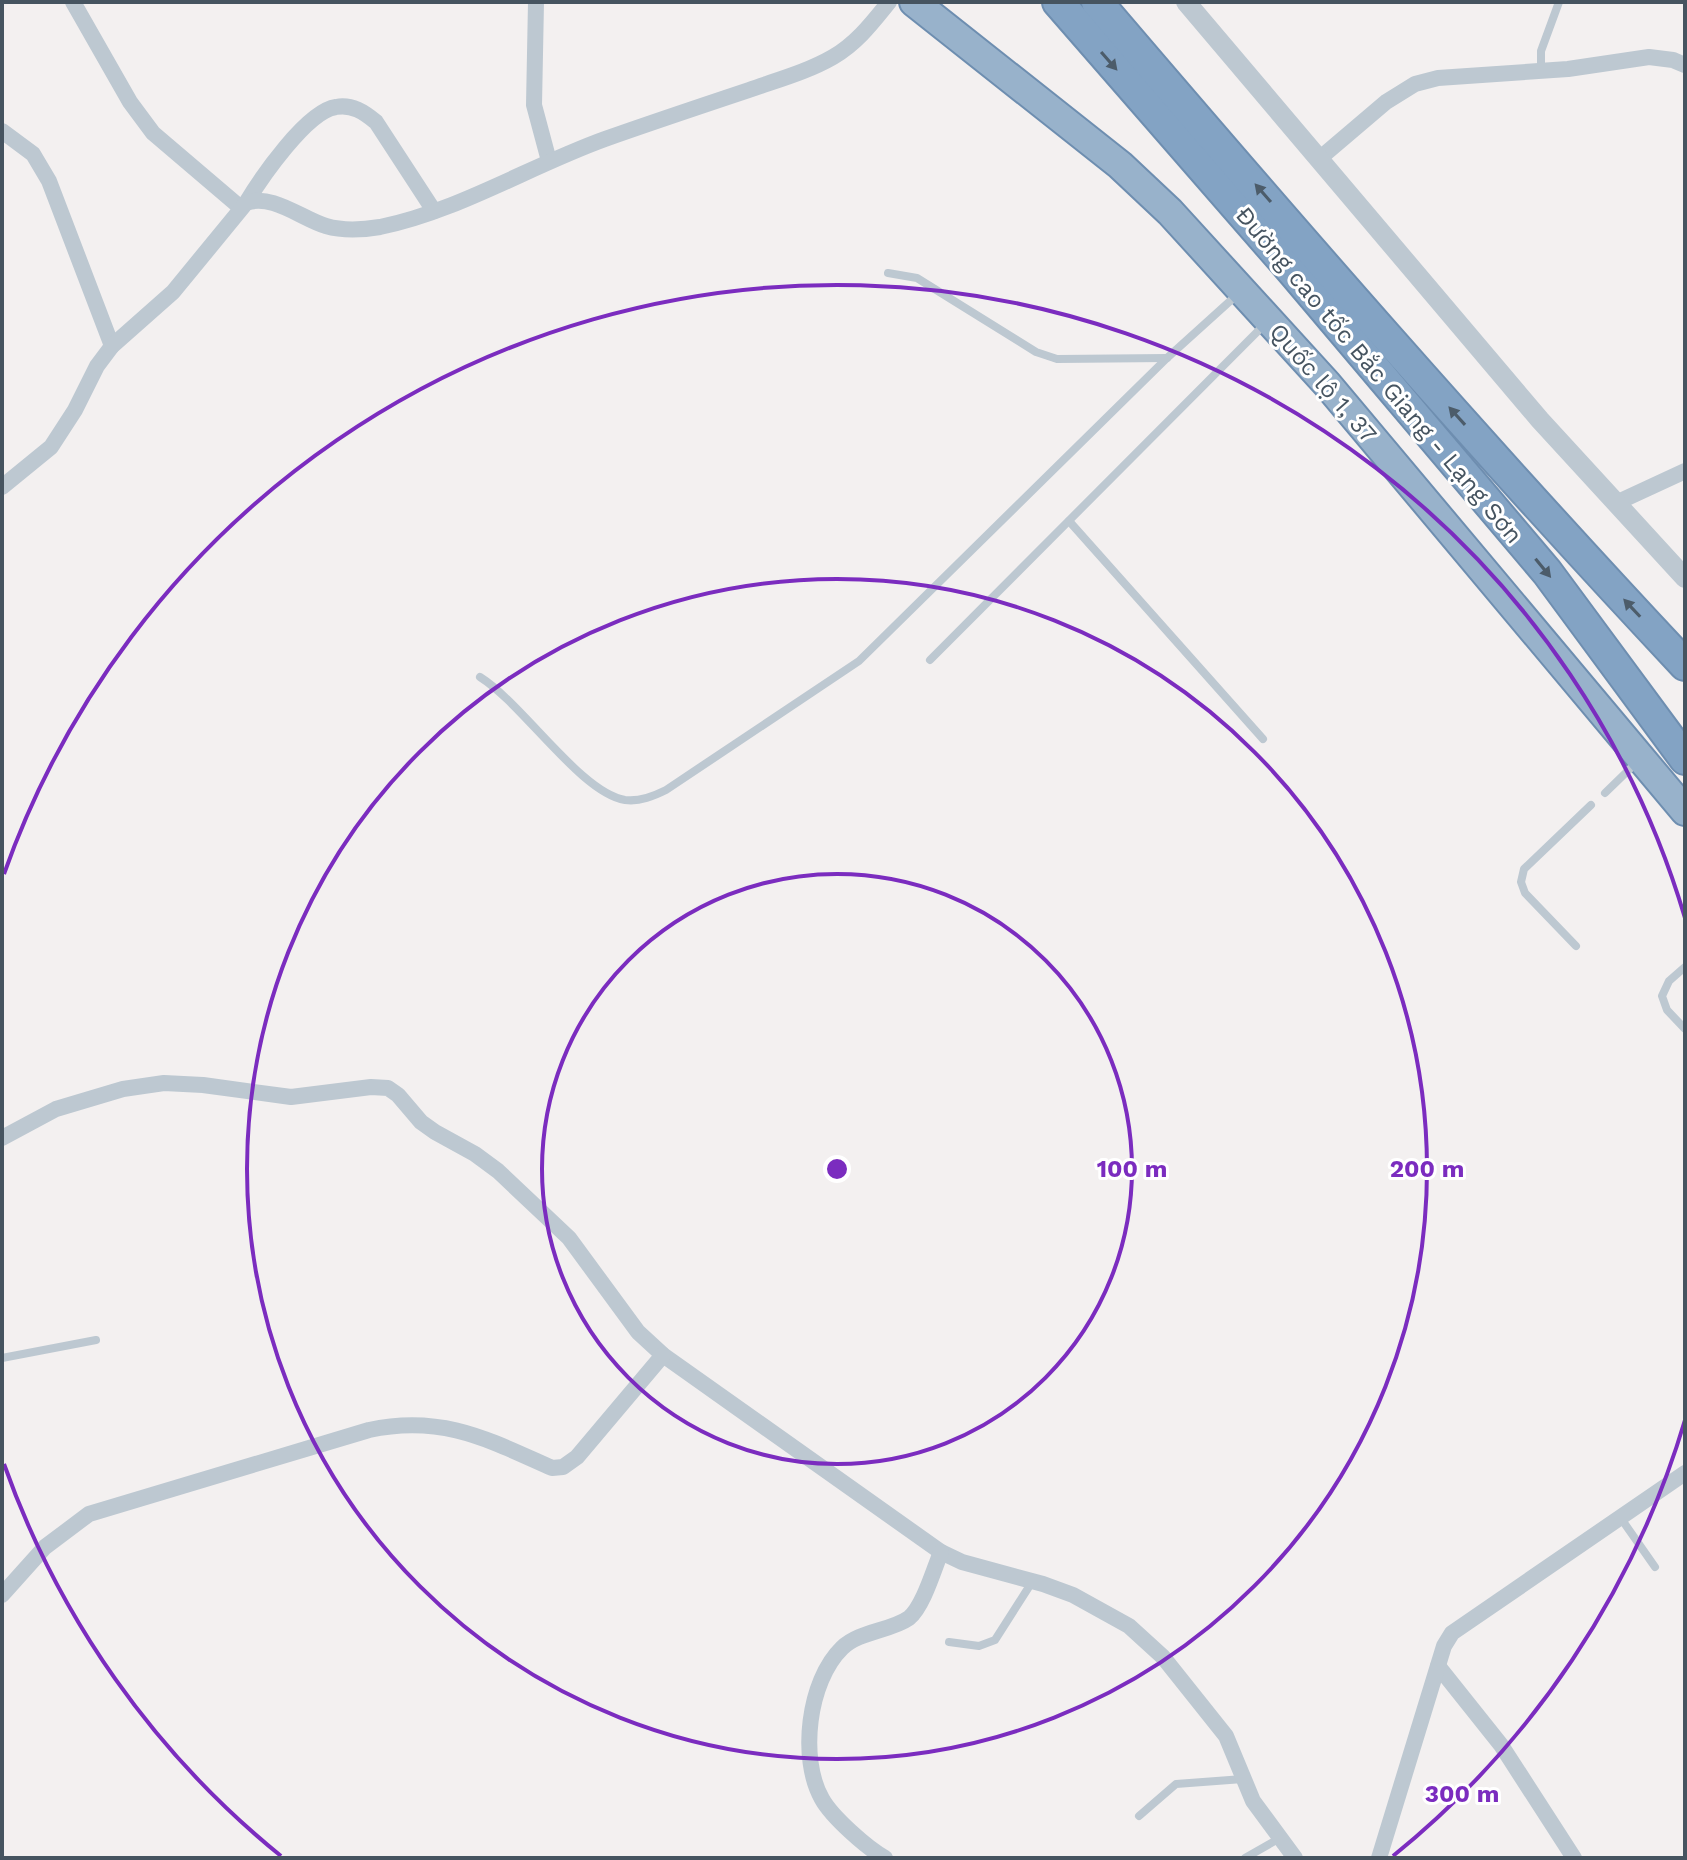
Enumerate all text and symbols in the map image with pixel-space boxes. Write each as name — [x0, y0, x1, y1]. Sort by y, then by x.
one-way arrow — [1100, 51, 1117, 71]
one-way arrow — [1255, 183, 1272, 203]
street label: Đường cao tốc Bắc Giang - Lạng Sơn — [1230, 201, 1528, 549]
street label: Quốc lộ 1, 37 — [1264, 318, 1382, 448]
one-way arrow — [1449, 406, 1466, 426]
one-way arrow — [1534, 558, 1551, 578]
one-way arrow — [1623, 599, 1641, 618]
centre of rings — [823, 1155, 851, 1183]
text: 100 m — [1097, 1155, 1167, 1183]
text: 200 m — [1390, 1155, 1464, 1183]
text: 300 m — [1425, 1780, 1499, 1808]

